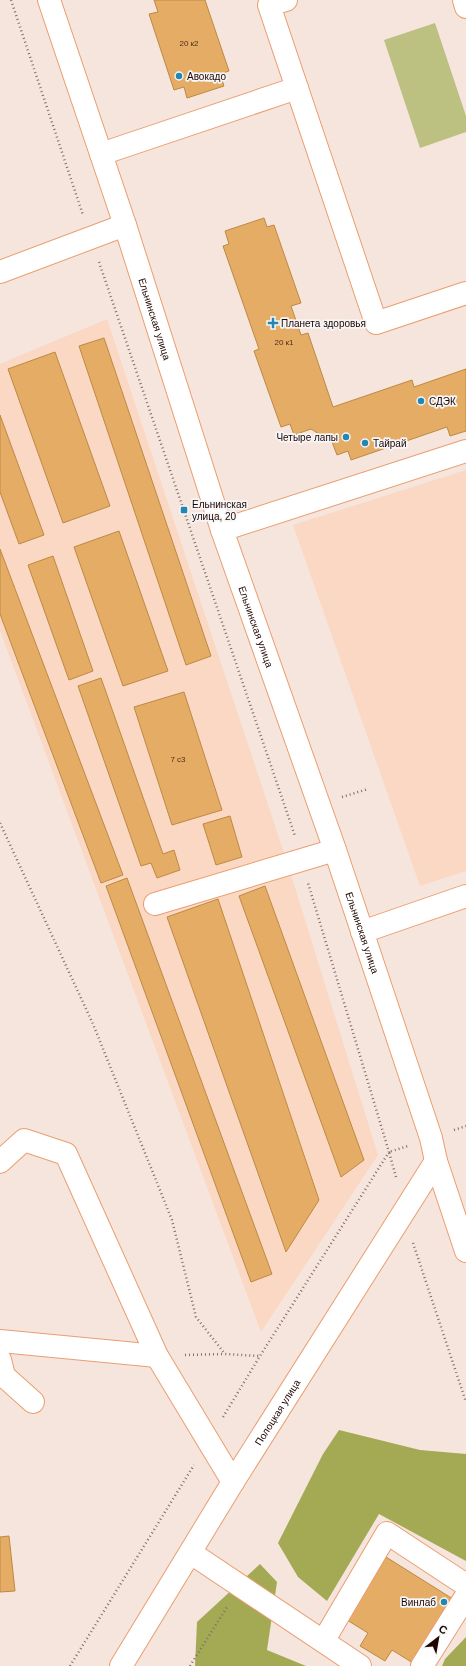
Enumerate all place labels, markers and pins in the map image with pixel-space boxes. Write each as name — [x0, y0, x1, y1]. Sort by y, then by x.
marker: Авокадо — [174, 71, 184, 81]
place label: Авокадо — [187, 71, 226, 82]
marker: Планета здоровья — [268, 318, 278, 328]
place label: Планета здоровья — [281, 318, 366, 329]
marker: СДЭК — [416, 396, 426, 406]
place label: СДЭК — [429, 396, 456, 407]
place label: Четыре лапы — [276, 432, 338, 443]
marker: Четыре лапы — [341, 432, 351, 442]
marker: Тайрай — [360, 438, 370, 448]
place label: Тайрай — [373, 438, 407, 449]
place label: Ельнинская улица, 20 — [192, 499, 247, 522]
marker: Ельнинская улица, 20 — [179, 505, 189, 515]
place label: Винлаб — [401, 1597, 436, 1608]
marker: Винлаб — [439, 1597, 449, 1607]

